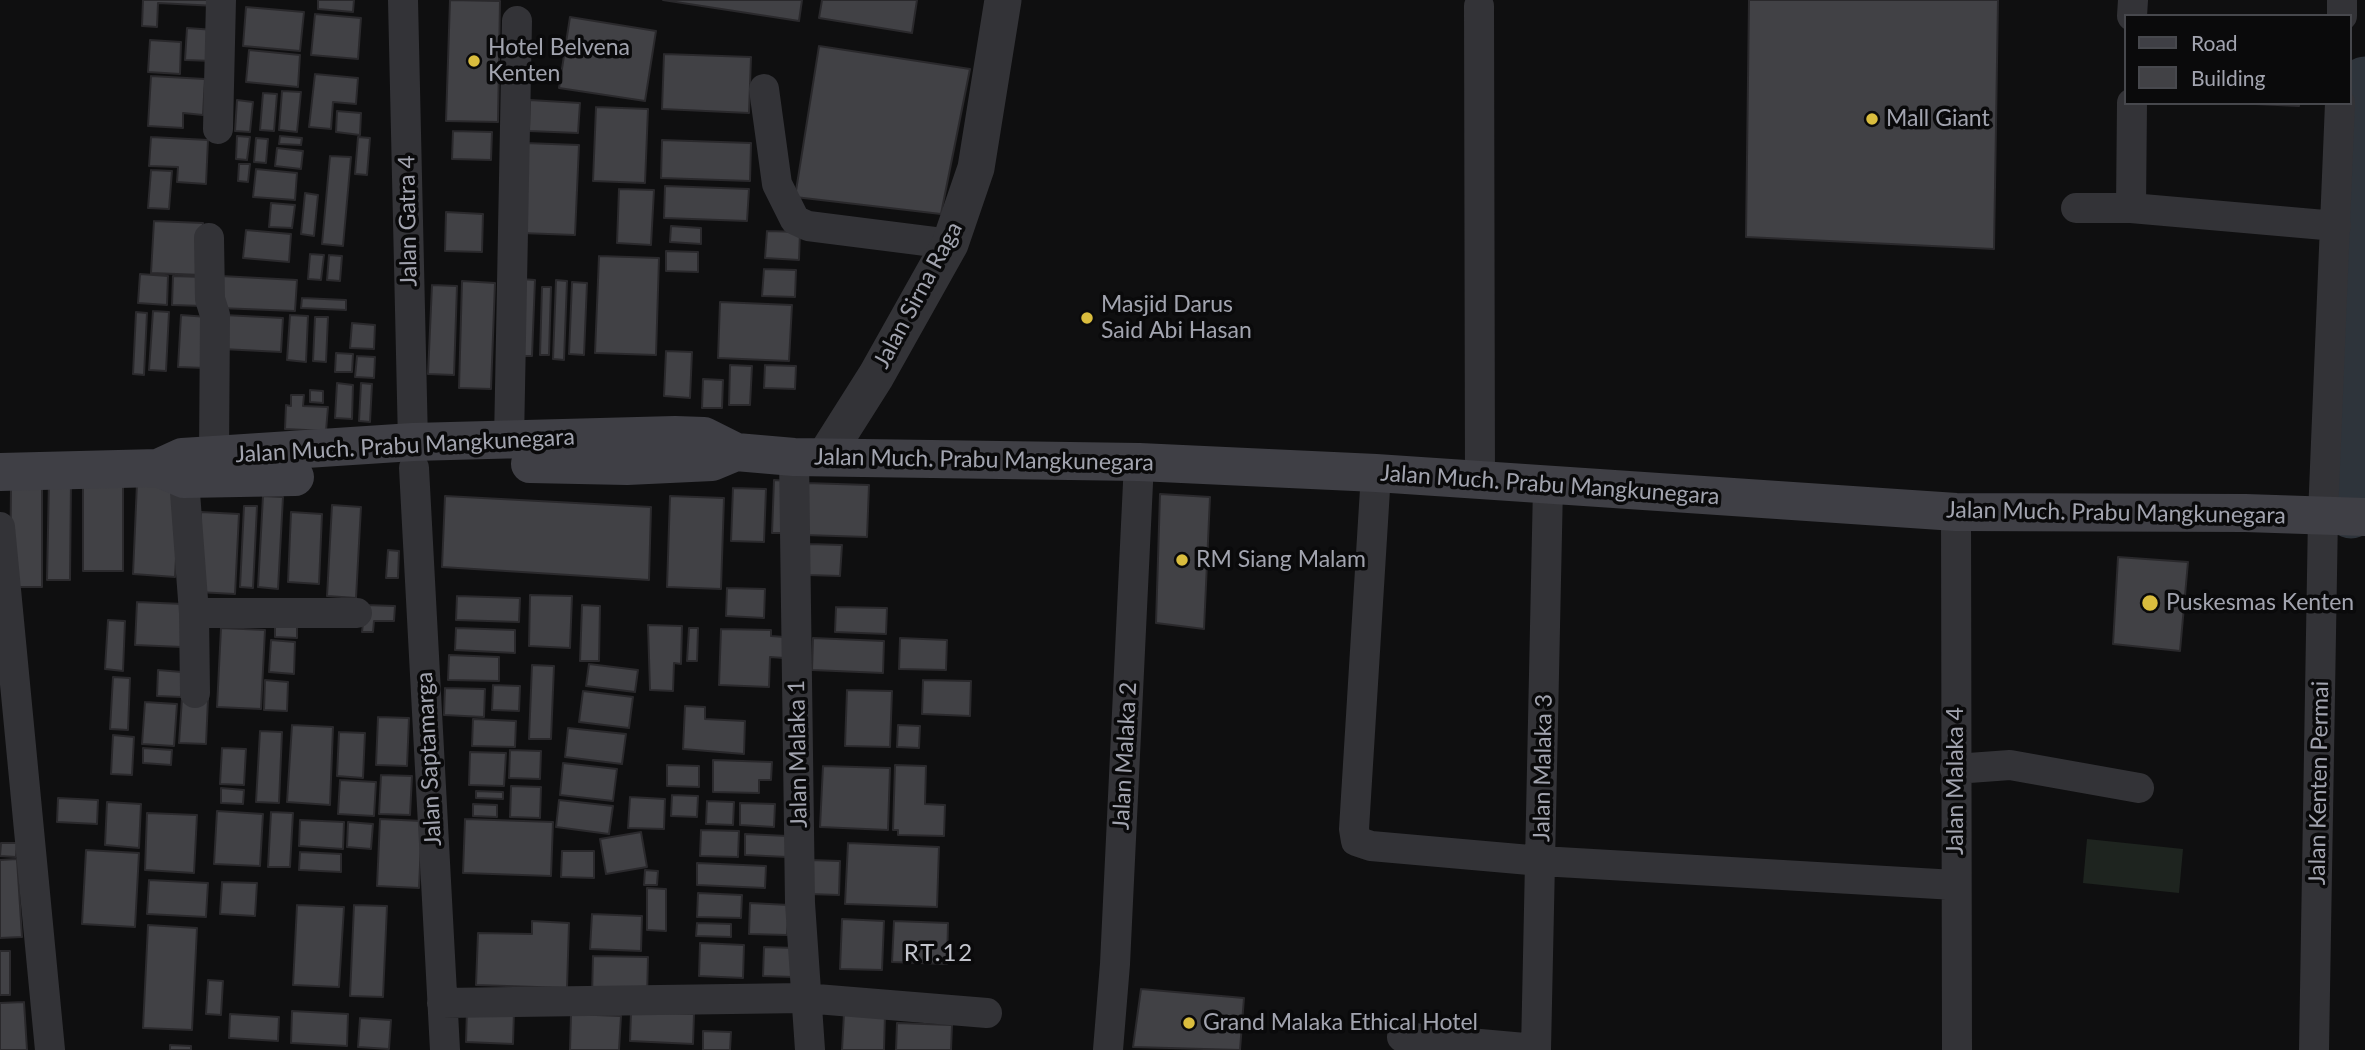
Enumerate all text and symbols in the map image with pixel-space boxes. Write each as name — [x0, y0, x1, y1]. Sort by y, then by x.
legend — [2124, 14, 2351, 105]
text: Road — [2191, 30, 2238, 55]
place label: Hotel Belvena Kenten — [488, 34, 630, 88]
marker: Hotel Belvena Kenten — [466, 53, 482, 69]
text: Building — [2191, 65, 2266, 90]
place label: Mall Giant — [1886, 105, 1990, 133]
marker: Mall Giant — [1864, 111, 1880, 127]
street label: Jalan Gatra 4 — [393, 155, 423, 287]
street label: Jalan Sirna Raga — [868, 217, 968, 373]
place label: Masjid Darus Said Abi Hasan — [1101, 291, 1252, 345]
marker: Masjid Darus Said Abi Hasan — [1079, 310, 1095, 326]
street label: Jalan Much. Prabu Mangkunegara — [235, 423, 575, 469]
street label: Jalan Much. Prabu Mangkunegara — [814, 443, 1154, 477]
street label: Jalan Much. Prabu Mangkunegara — [1379, 459, 1721, 511]
street label: Jalan Much. Prabu Mangkunegara — [1946, 496, 2286, 530]
place label: RM Siang Malam — [1196, 546, 1366, 574]
marker: RM Siang Malam — [1174, 552, 1190, 568]
place label: Puskesmas Kenten — [2166, 589, 2354, 617]
marker: Puskesmas Kenten — [2140, 593, 2160, 613]
street label: Jalan Saptamarga — [411, 671, 447, 847]
street label: Jalan Malaka 1 — [783, 680, 813, 828]
street label: Jalan Malaka 2 — [1107, 681, 1143, 831]
street label: Jalan Kenten Permai — [2303, 681, 2335, 885]
street label: Jalan Malaka 3 — [1528, 694, 1558, 842]
street label: Jalan Malaka 4 — [1942, 707, 1970, 855]
district label: RT.12 — [904, 939, 974, 967]
place label: Grand Malaka Ethical Hotel — [1203, 1009, 1478, 1037]
marker: Grand Malaka Ethical Hotel — [1181, 1015, 1197, 1031]

